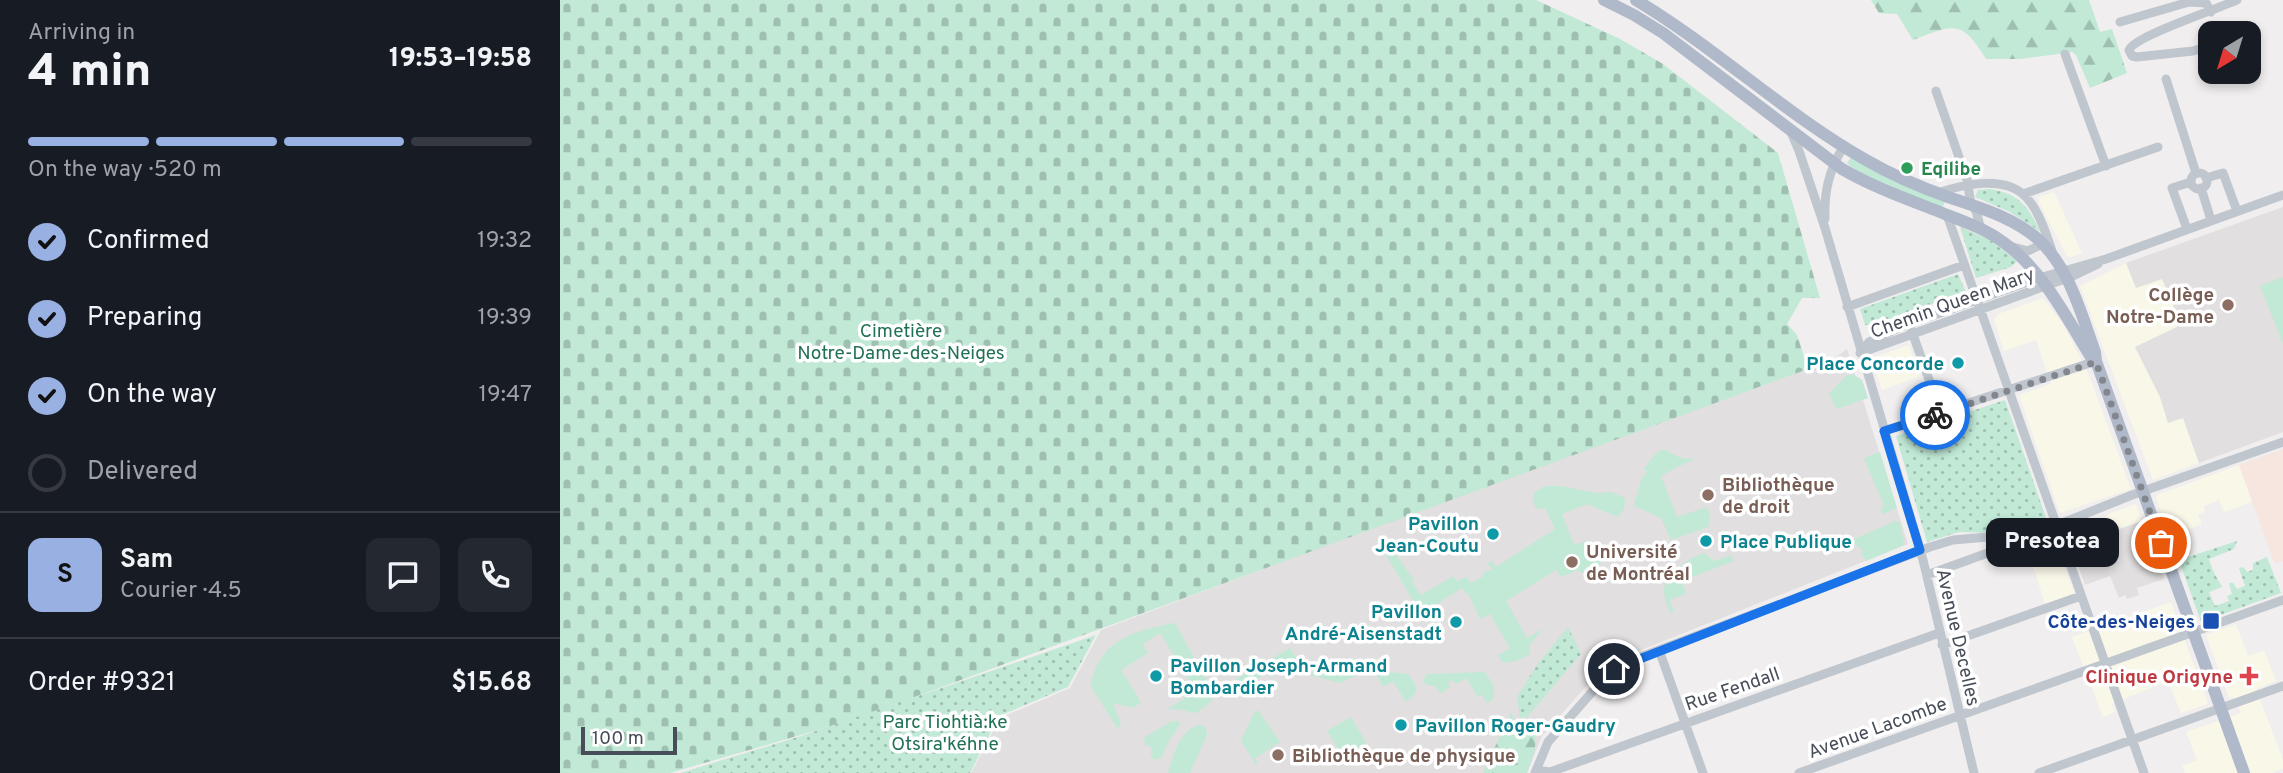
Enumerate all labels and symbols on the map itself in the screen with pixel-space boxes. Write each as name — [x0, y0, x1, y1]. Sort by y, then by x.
north arrow — [2198, 21, 2261, 84]
place label: Eqilibe — [1921, 158, 1981, 182]
marker: Eqilibe — [1899, 160, 1915, 176]
street label: Chemin Queen Mary — [1867, 263, 2038, 345]
place label: Collège Notre-Dame — [2106, 284, 2214, 330]
marker: Collège Notre-Dame — [2220, 297, 2236, 313]
park label: Cimetière Notre-Dame-des-Neiges — [797, 320, 1005, 366]
place label: Place Concorde — [1806, 353, 1944, 377]
marker: Place Concorde — [1950, 355, 1966, 371]
courier — [1900, 380, 1970, 450]
place label: Bibliothèque de droit — [1722, 474, 1835, 520]
marker: Bibliothèque de droit — [1700, 487, 1716, 503]
place label: Pavillon Jean-Coutu — [1375, 513, 1479, 559]
pin — [2131, 513, 2191, 573]
callout: Presotea — [1986, 518, 2119, 568]
marker: Pavillon Jean-Coutu — [1485, 526, 1501, 542]
place label: Place Publique — [1720, 531, 1852, 555]
marker: Place Publique — [1698, 533, 1714, 549]
place label: Université de Montréal — [1586, 541, 1690, 587]
marker: Université de Montréal — [1564, 554, 1580, 570]
street label: Avenue Decelles — [1930, 566, 1985, 708]
place label: Pavillon André-Aisenstadt — [1285, 601, 1442, 647]
place label: Côte-des-Neiges — [2048, 611, 2195, 635]
marker: Côte-des-Neiges — [2201, 611, 2221, 631]
marker: Pavillon André-Aisenstadt — [1448, 614, 1464, 630]
pin — [1584, 639, 1644, 699]
place label: Pavillon Joseph-Armand Bombardier — [1170, 655, 1388, 701]
street label: Rue Fendall — [1682, 662, 1783, 717]
place label: Clinique Origyne — [2085, 666, 2233, 690]
marker: Clinique Origyne — [2239, 666, 2259, 686]
marker: Pavillon Joseph-Armand Bombardier — [1148, 668, 1164, 684]
street label: Avenue Lacombe — [1805, 693, 1951, 765]
park label: Parc Tiohtià:ke Otsira'kéhne — [883, 711, 1007, 757]
place label: Pavillon Roger-Gaudry — [1415, 715, 1616, 739]
marker: Pavillon Roger-Gaudry — [1393, 717, 1409, 733]
scale bar — [581, 724, 677, 756]
place label: Bibliothèque de physique — [1292, 745, 1516, 769]
marker: Bibliothèque de physique — [1270, 747, 1286, 763]

